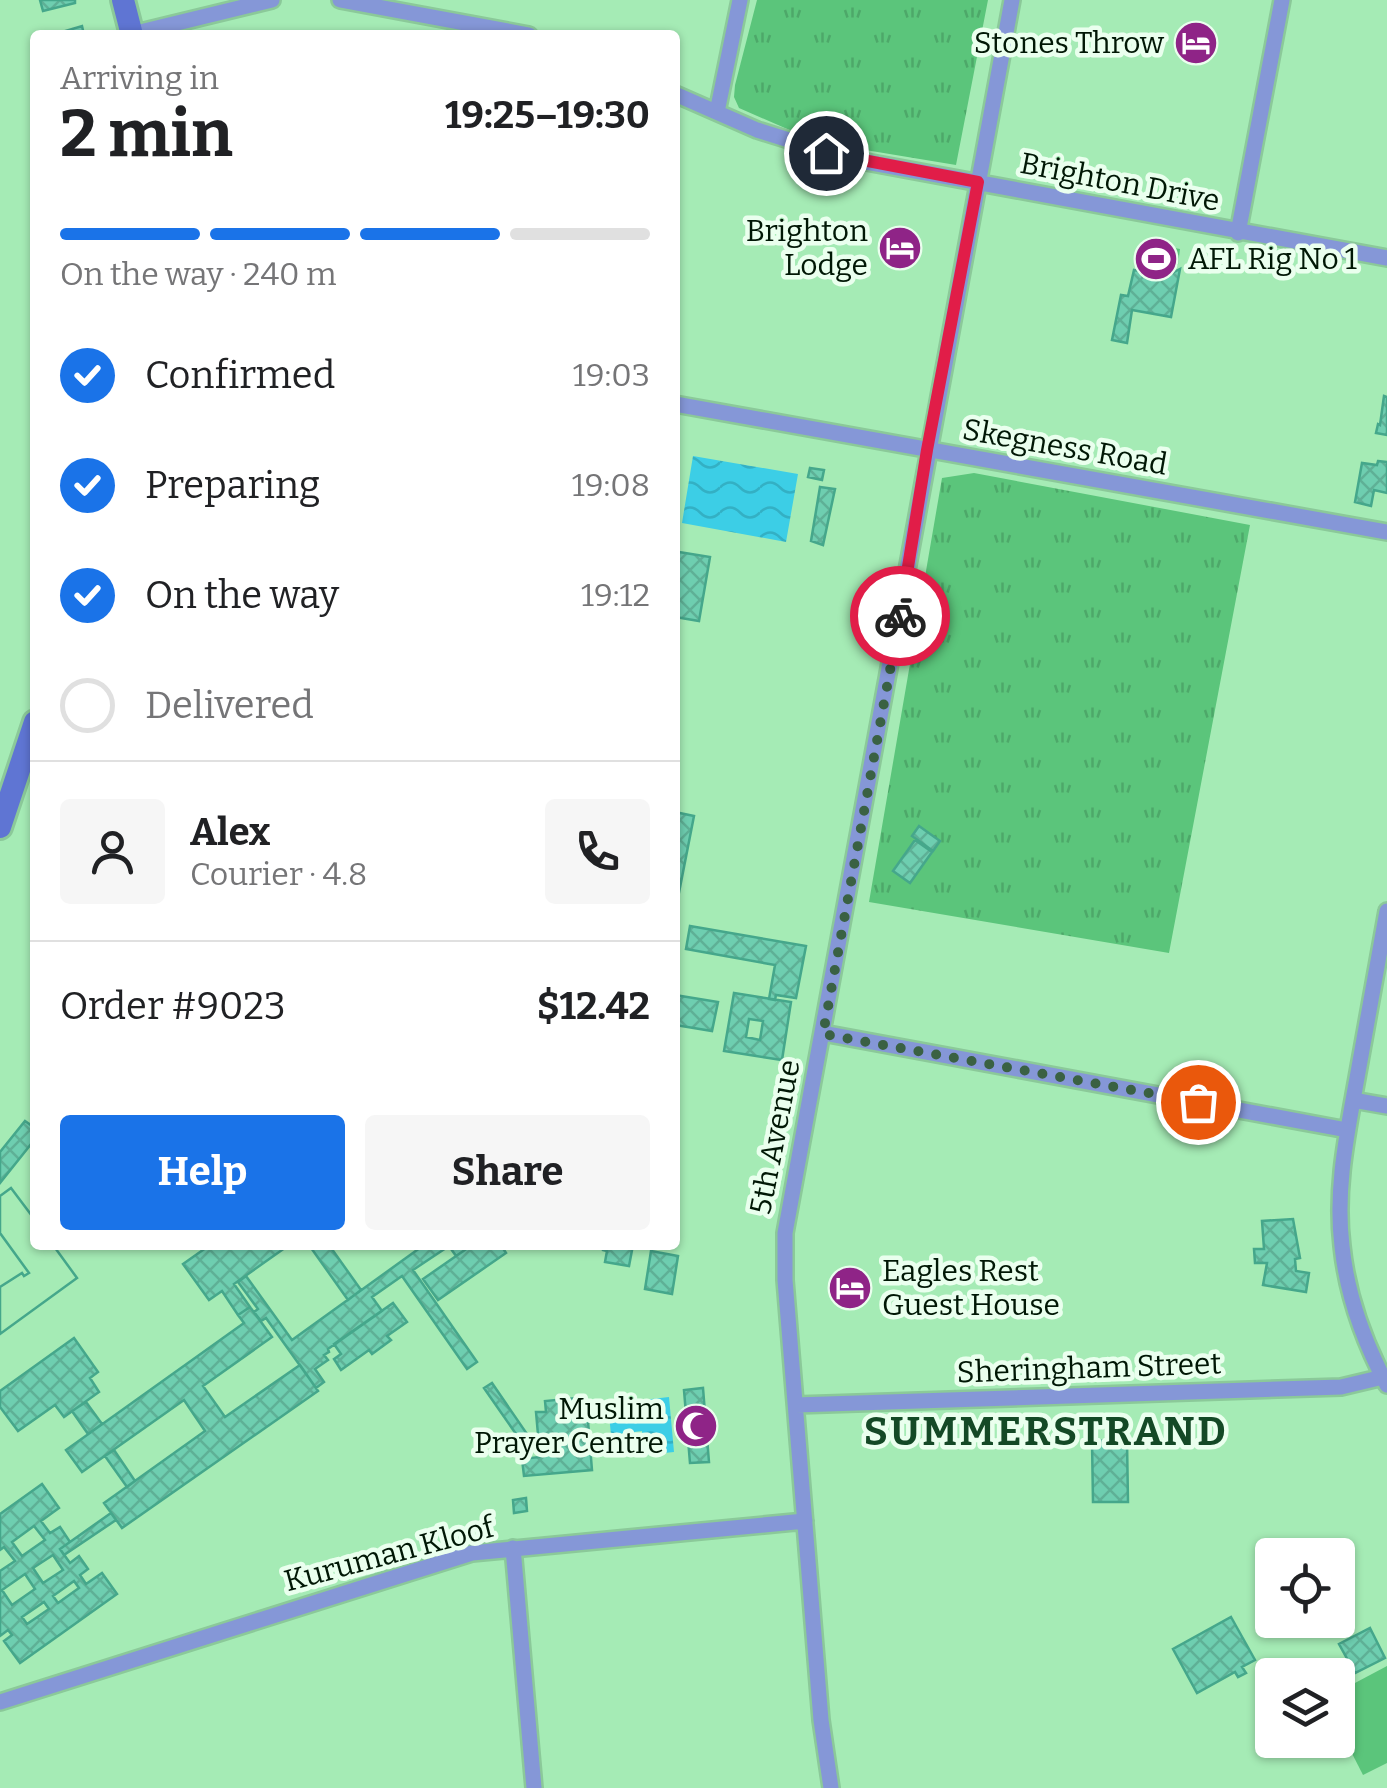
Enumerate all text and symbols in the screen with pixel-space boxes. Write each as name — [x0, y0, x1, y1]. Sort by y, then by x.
hotel icon: Stones Throw — [1173, 20, 1219, 66]
place label: Stones Throw — [974, 25, 1165, 61]
text: Arriving in — [60, 59, 219, 97]
text: 19:25–19:30 — [445, 92, 650, 138]
text: 2 min — [60, 95, 233, 173]
pin — [784, 111, 869, 196]
icon: home — [799, 126, 854, 181]
street label: Brighton Drive — [1017, 145, 1223, 219]
place label: Brighton Lodge — [746, 213, 868, 283]
hotel icon: Brighton Lodge — [877, 225, 923, 271]
sports icon: AFL Rig No 1 — [1133, 236, 1179, 282]
place label: AFL Rig No 1 — [1188, 241, 1357, 277]
text: On the way · 240 m — [60, 255, 337, 293]
icon: check — [60, 348, 115, 403]
text: Confirmed — [145, 352, 335, 398]
text: 19:03 — [573, 356, 650, 394]
street label: Skegness Road — [960, 411, 1170, 483]
icon: check — [60, 458, 115, 513]
text: Preparing — [145, 462, 320, 508]
text: 19:08 — [572, 466, 650, 504]
courier — [850, 566, 950, 666]
icon: check — [60, 568, 115, 623]
text: On the way — [145, 572, 339, 618]
text: 19:12 — [581, 576, 650, 614]
icon: bike — [873, 589, 928, 644]
text: Delivered — [145, 682, 314, 728]
button: person — [60, 799, 165, 904]
button: phone — [545, 799, 650, 904]
text: Alex — [190, 809, 270, 855]
text: Courier · 4.8 — [190, 855, 367, 893]
text: Order #9023 — [60, 983, 286, 1029]
text: $12.42 — [537, 983, 650, 1029]
street label: 5th Avenue — [742, 1057, 808, 1217]
pin — [1156, 1060, 1241, 1145]
icon: bag — [1171, 1075, 1226, 1130]
button: Help — [60, 1115, 345, 1230]
button: Share — [365, 1115, 650, 1230]
place label: Eagles Rest Guest House — [882, 1253, 1060, 1323]
hotel icon: Eagles Rest Guest House — [827, 1265, 873, 1311]
street label: Sheringham Street — [956, 1345, 1222, 1391]
place label: Muslim Prayer Centre — [474, 1391, 664, 1461]
mosque icon: Muslim Prayer Centre — [673, 1403, 719, 1449]
district label: SUMMERSTRAND — [864, 1408, 1228, 1456]
street label: Kuruman Kloof — [280, 1508, 500, 1599]
map controls — [1255, 1538, 1355, 1758]
button: locate — [1255, 1538, 1355, 1638]
button: layers — [1255, 1658, 1355, 1758]

